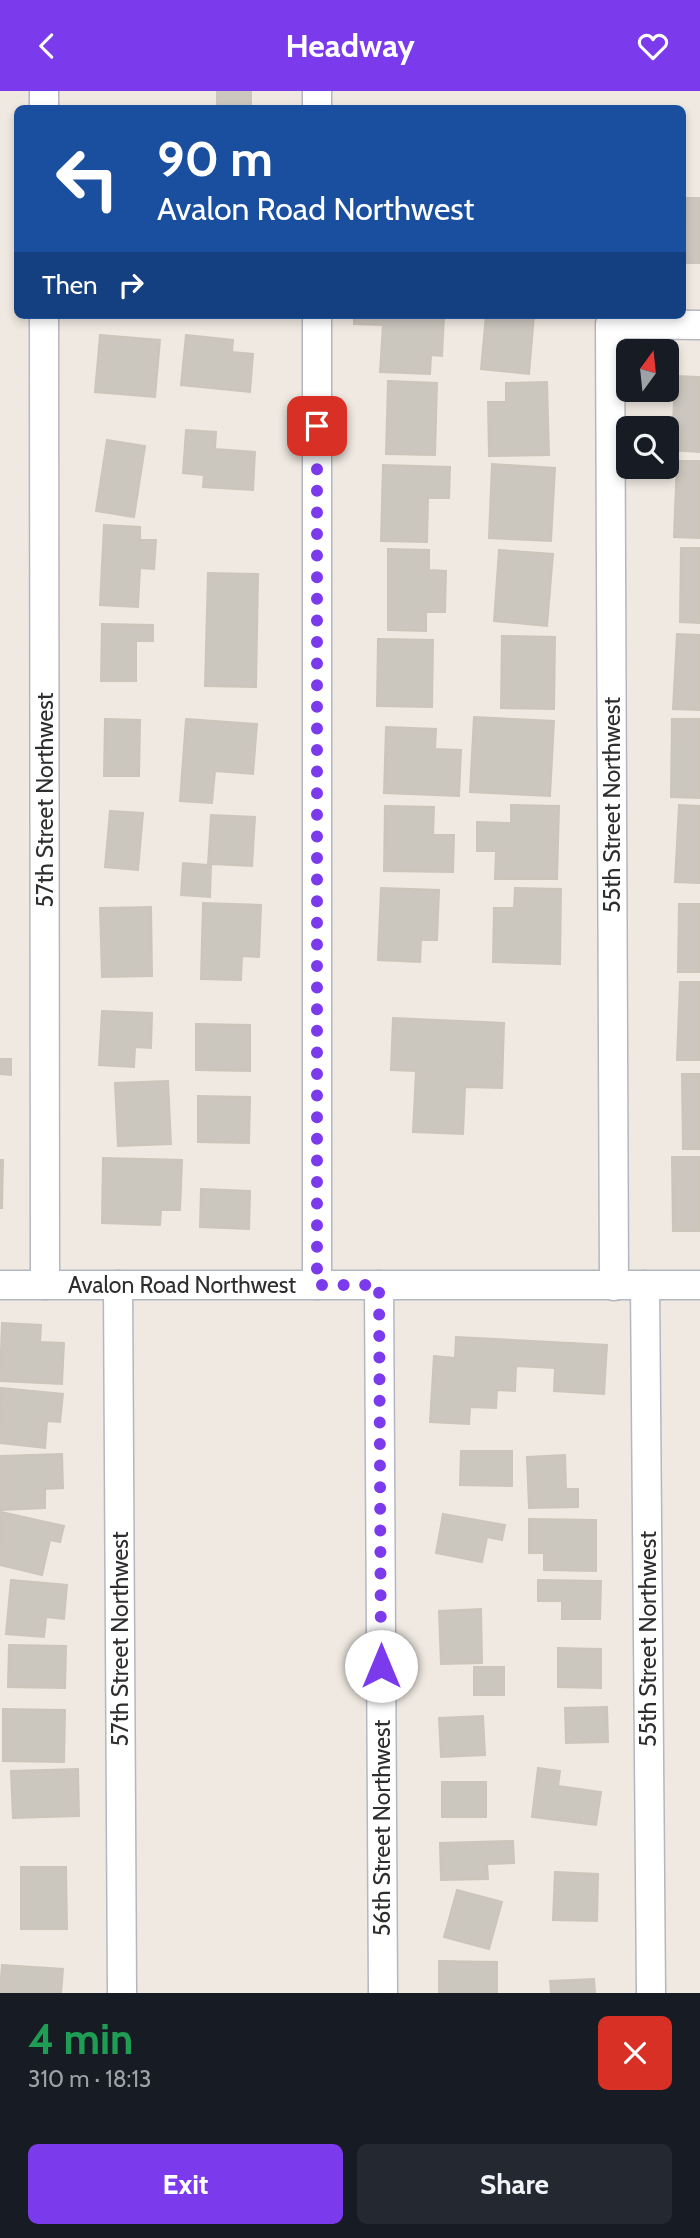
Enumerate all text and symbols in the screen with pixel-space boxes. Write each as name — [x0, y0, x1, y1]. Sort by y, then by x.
text: Headway — [285, 26, 415, 65]
icon: back — [28, 27, 66, 65]
icon: heart — [634, 27, 672, 65]
text: 90 m — [157, 129, 273, 188]
icon: left — [42, 133, 133, 224]
text: Avalon Road Northwest — [157, 189, 474, 228]
icon: right — [112, 266, 150, 304]
text: Then — [42, 269, 98, 301]
north arrow — [616, 339, 679, 403]
map controls — [616, 339, 679, 479]
pin — [287, 396, 347, 456]
icon: arrive — [298, 407, 336, 445]
button: search — [616, 416, 679, 479]
street label: 57th Street Northwest — [31, 692, 59, 908]
street label: 55th Street Northwest — [598, 697, 626, 913]
street label: Avalon Road Northwest — [68, 1271, 296, 1299]
street label: 57th Street Northwest — [106, 1531, 134, 1747]
street label: 55th Street Northwest — [634, 1531, 662, 1747]
position arrow — [344, 1629, 418, 1703]
street label: 56th Street Northwest — [368, 1719, 396, 1936]
text: 4 min — [28, 2013, 133, 2065]
button: close — [598, 2016, 672, 2090]
text: 310 m · 18:13 — [28, 2065, 151, 2093]
button: Exit — [28, 2144, 343, 2224]
button: Share — [357, 2144, 672, 2224]

